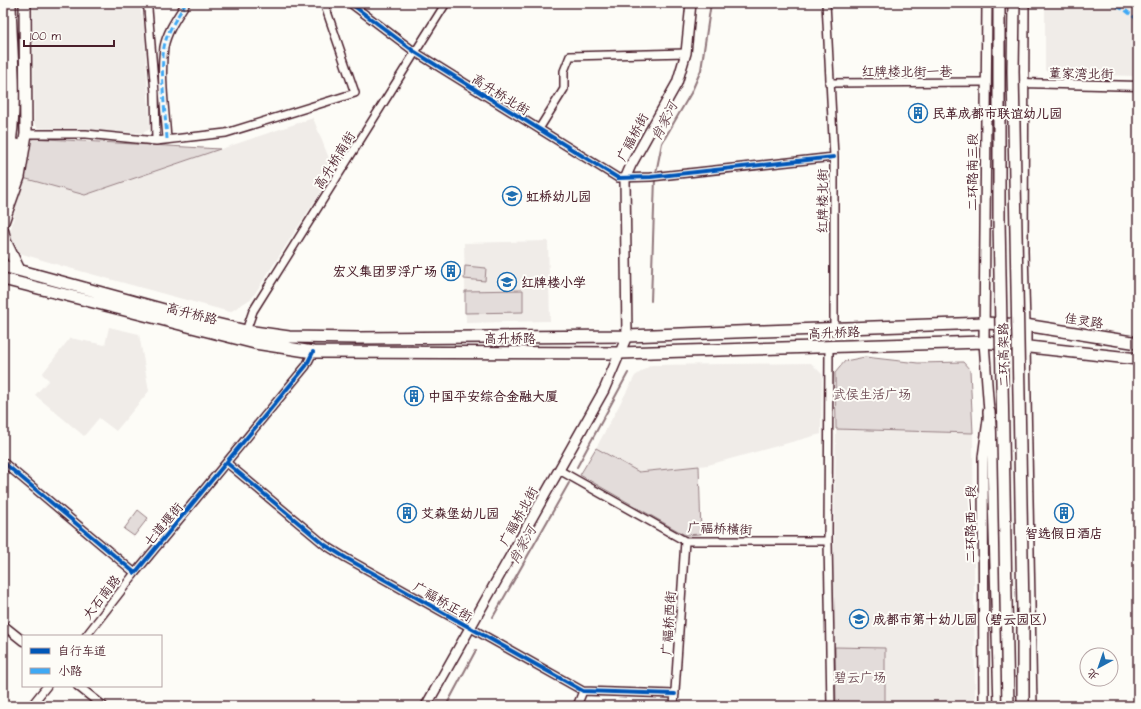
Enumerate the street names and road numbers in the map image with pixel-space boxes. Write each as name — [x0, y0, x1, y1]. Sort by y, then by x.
street label: 红牌楼北街一巷 — [861, 63, 953, 81]
street label: 董家湾北街 — [1048, 64, 1114, 84]
street label: 高升桥北街 — [468, 70, 533, 120]
street label: 广福桥街 — [613, 110, 653, 165]
street label: 高升桥南街 — [310, 128, 360, 193]
street label: 二环路南三段 — [964, 133, 982, 211]
street label: 红牌楼北街 — [814, 168, 832, 234]
street label: 高升桥路 — [164, 299, 219, 329]
street label: 佳灵路 — [1063, 309, 1105, 333]
street label: 二环高架路 — [994, 322, 1014, 388]
street label: 高升桥路 — [808, 323, 860, 343]
street label: 高升桥路 — [484, 330, 536, 348]
street label: 广福桥北街 — [495, 484, 543, 549]
street label: 二环路西一段 — [962, 485, 980, 563]
street label: 七道堰街 — [140, 499, 187, 550]
street label: 广福桥横街 — [687, 519, 753, 539]
street label: 大石南路 — [79, 572, 125, 624]
street label: 广福桥正街 — [410, 578, 475, 626]
street label: 广福桥西街 — [658, 590, 680, 656]

